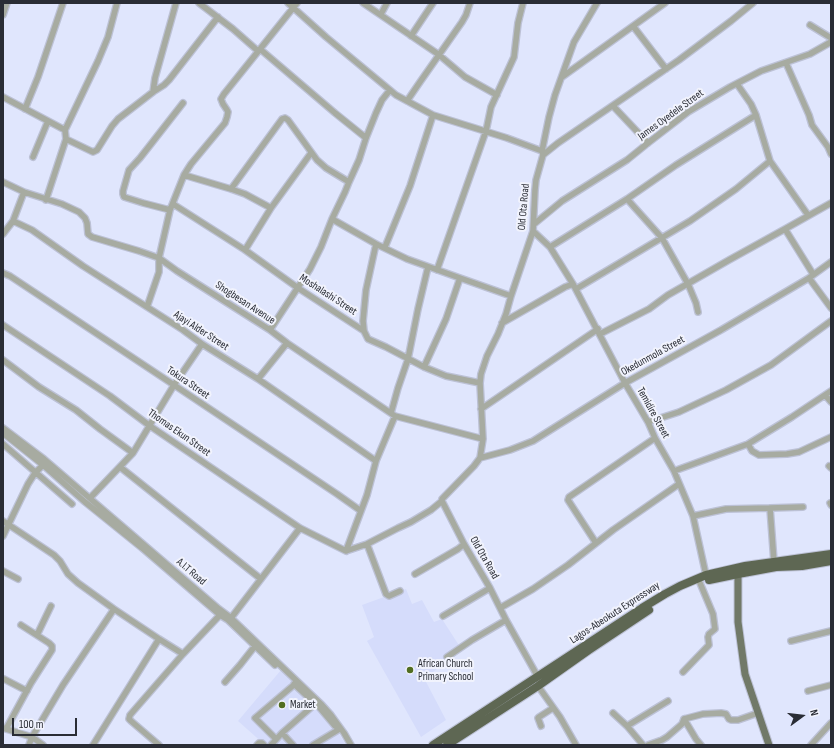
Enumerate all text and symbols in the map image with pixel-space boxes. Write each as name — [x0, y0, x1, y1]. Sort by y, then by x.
street label: James Oyedele Street — [636, 87, 706, 143]
street label: Old Ota Road — [515, 183, 533, 231]
street label: Moshalashi Street — [297, 272, 359, 318]
street label: Shogbesan Avenue — [213, 279, 277, 327]
street label: Ajayi Alder Street — [171, 308, 231, 354]
street label: Okedunmola Street — [619, 333, 687, 379]
street label: Tokura Street — [164, 364, 212, 402]
street label: Temidire Street — [634, 385, 672, 441]
street label: Thomas Ekun Street — [145, 406, 213, 460]
street label: Old Ota Road — [467, 534, 501, 582]
street label: A.I.T Road — [174, 556, 208, 588]
street label: Lagos-Abeokuta Expressway — [568, 579, 662, 647]
place label: African Church Primary School — [418, 657, 473, 683]
marker: African Church Primary School — [405, 665, 415, 675]
north arrow — [782, 696, 822, 736]
place label: Market — [290, 698, 316, 712]
marker: Market — [277, 700, 287, 710]
text: N — [807, 708, 821, 717]
scale bar — [14, 710, 79, 736]
text: 100 m — [19, 717, 44, 732]

